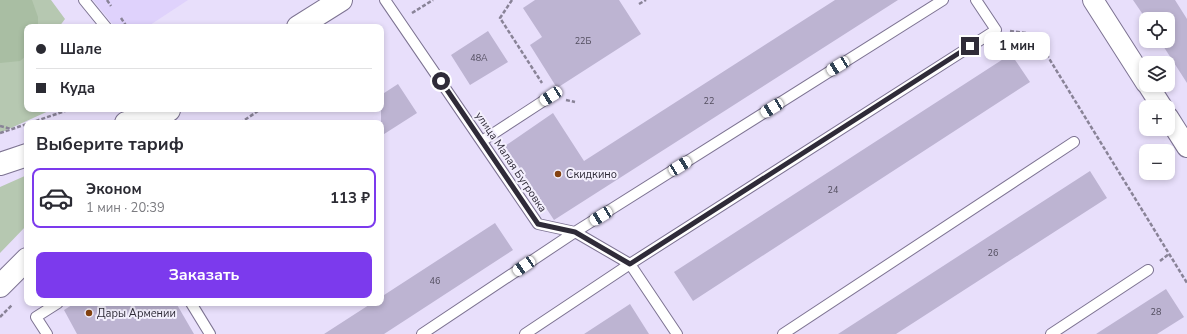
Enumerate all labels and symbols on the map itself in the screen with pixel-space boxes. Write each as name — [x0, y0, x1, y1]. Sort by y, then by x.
callout: 1 мин — [984, 32, 1050, 60]
house number: 22Б — [575, 35, 591, 47]
route end — [961, 37, 979, 55]
house number: 48А — [470, 52, 488, 64]
car — [825, 55, 851, 77]
route start — [432, 72, 450, 90]
car — [538, 84, 564, 108]
house number: 22 — [704, 95, 714, 107]
car — [759, 97, 785, 119]
street label: улица Малая Бугровка — [472, 109, 550, 215]
car — [667, 155, 693, 177]
place label: Скидкино — [566, 167, 617, 182]
marker: Скидкино — [553, 169, 563, 179]
house number: 24 — [828, 184, 839, 196]
car — [588, 205, 614, 227]
house number: 26 — [988, 247, 998, 259]
car — [511, 254, 537, 278]
house number: 46 — [430, 275, 440, 287]
place label: Дары Армении — [97, 306, 176, 321]
house number: 28 — [1151, 306, 1161, 318]
marker: Дары Армении — [84, 308, 94, 318]

